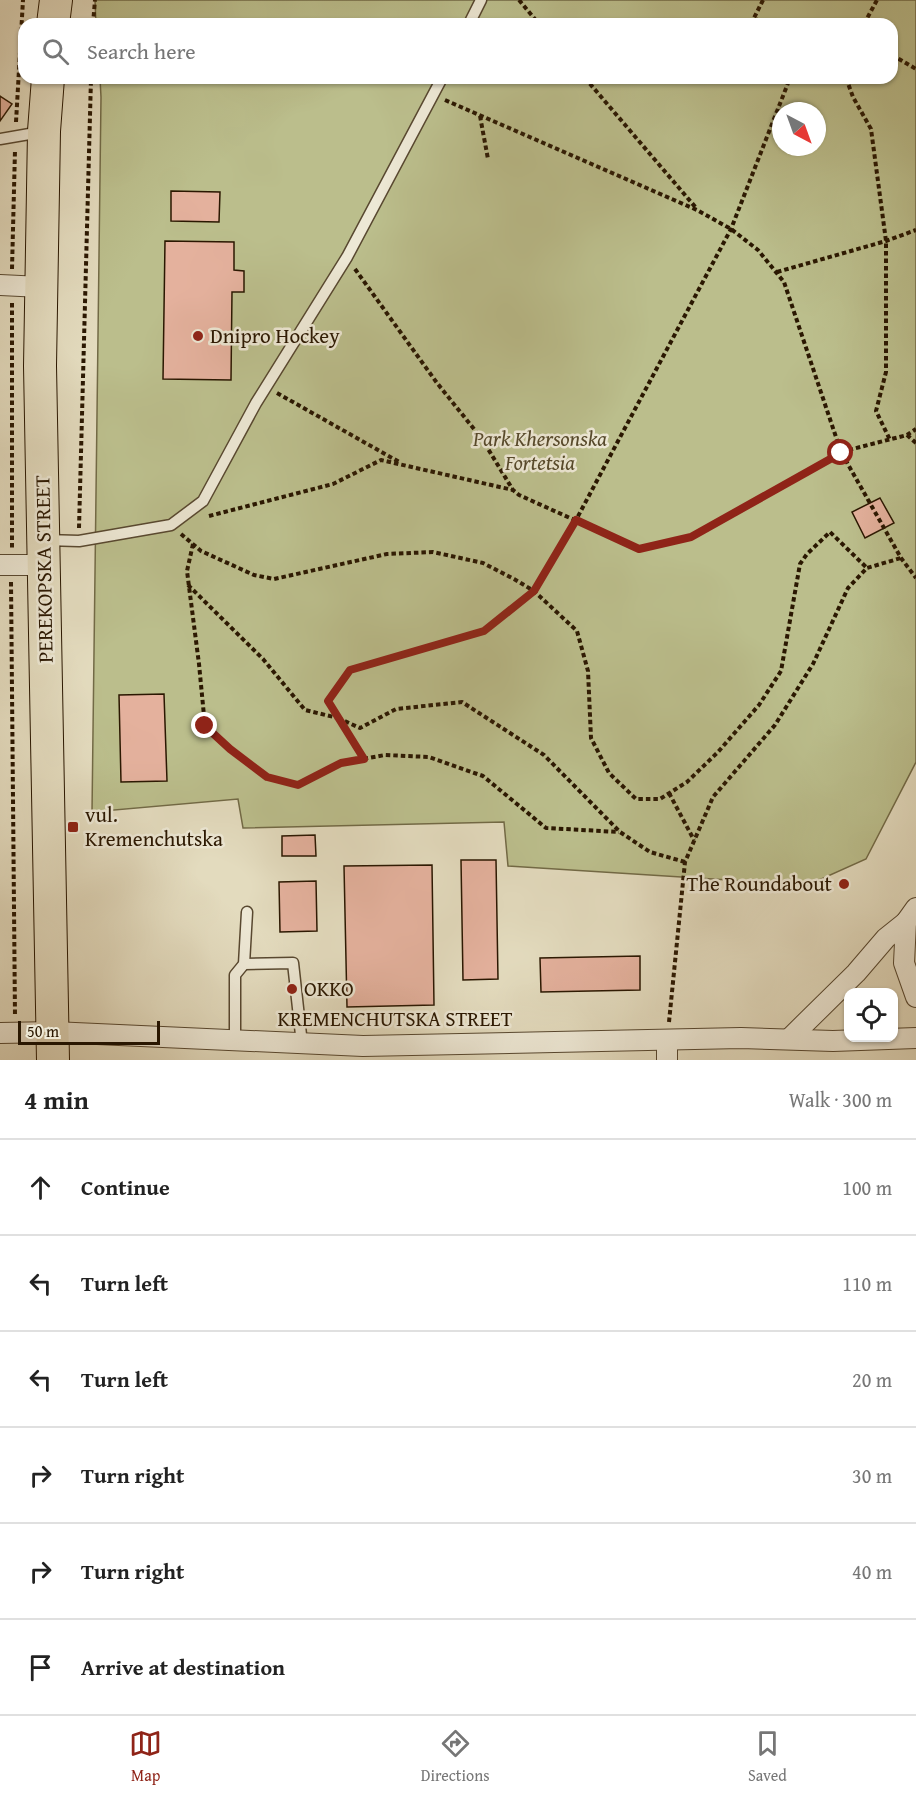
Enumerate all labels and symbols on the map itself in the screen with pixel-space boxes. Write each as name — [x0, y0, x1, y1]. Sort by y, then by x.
north arrow — [772, 102, 826, 156]
place label: Dnipro Hockey — [210, 320, 340, 351]
marker: Dnipro Hockey — [191, 329, 205, 343]
park label: Park Khersonska Fortetsia — [472, 423, 607, 478]
route start — [827, 439, 853, 465]
street label: PEREKOPSKA STREET — [26, 475, 61, 663]
route end — [191, 712, 217, 738]
place label: vul. Kremenchutska — [85, 799, 223, 854]
marker: vul. Kremenchutska — [66, 820, 80, 834]
place label: The Roundabout — [687, 868, 833, 899]
marker: The Roundabout — [837, 877, 851, 891]
place label: OKKO — [304, 973, 354, 1004]
marker: OKKO — [285, 982, 299, 996]
street label: KREMENCHUTSKA STREET — [278, 1003, 513, 1034]
scale bar — [18, 1018, 160, 1046]

